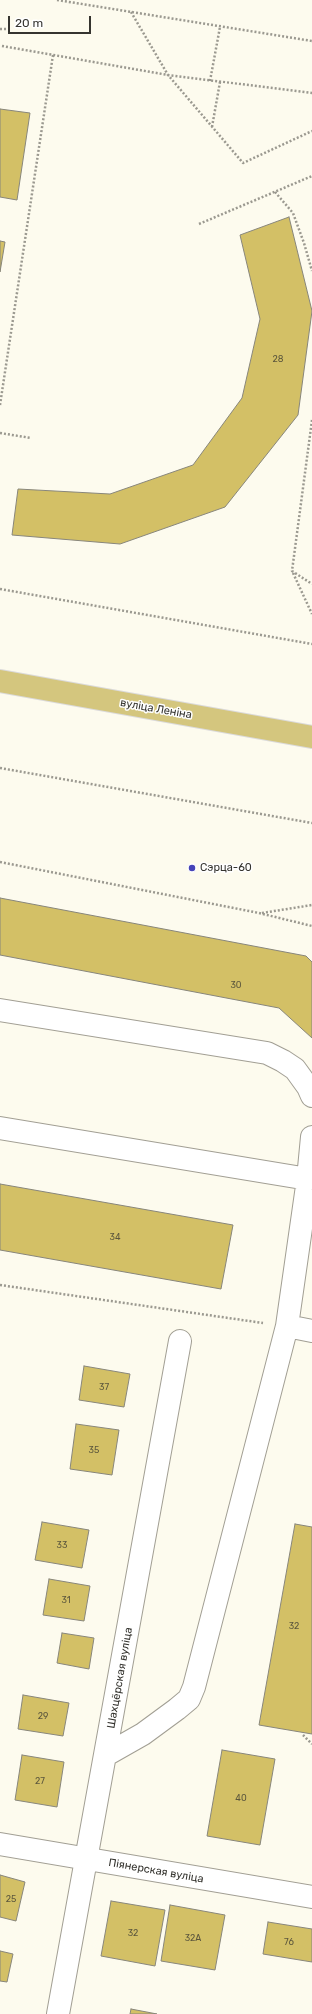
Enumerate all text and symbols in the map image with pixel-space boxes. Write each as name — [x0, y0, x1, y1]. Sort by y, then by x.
scale bar — [10, 8, 93, 34]
text: 20 m — [15, 16, 43, 30]
house number: 28 — [272, 354, 284, 364]
street label: вуліца Леніна — [119, 696, 193, 722]
place label: Сэрца-60 — [200, 861, 252, 875]
marker: Сэрца-60 — [187, 863, 197, 873]
house number: 30 — [230, 980, 242, 990]
house number: 34 — [110, 1232, 120, 1242]
house number: 37 — [99, 1382, 109, 1392]
house number: 35 — [89, 1445, 99, 1455]
house number: 33 — [57, 1540, 67, 1550]
house number: 31 — [61, 1595, 71, 1605]
house number: 32 — [289, 1621, 299, 1631]
street label: Шахцёрская вуліца — [105, 1626, 135, 1730]
house number: 29 — [38, 1711, 48, 1721]
house number: 27 — [35, 1776, 45, 1786]
house number: 40 — [235, 1793, 247, 1803]
street label: Піянерская вуліца — [107, 1856, 205, 1886]
house number: 25 — [6, 1894, 16, 1904]
house number: 32 — [128, 1928, 138, 1938]
house number: 32А — [185, 1933, 201, 1943]
house number: 76 — [284, 1937, 294, 1947]

